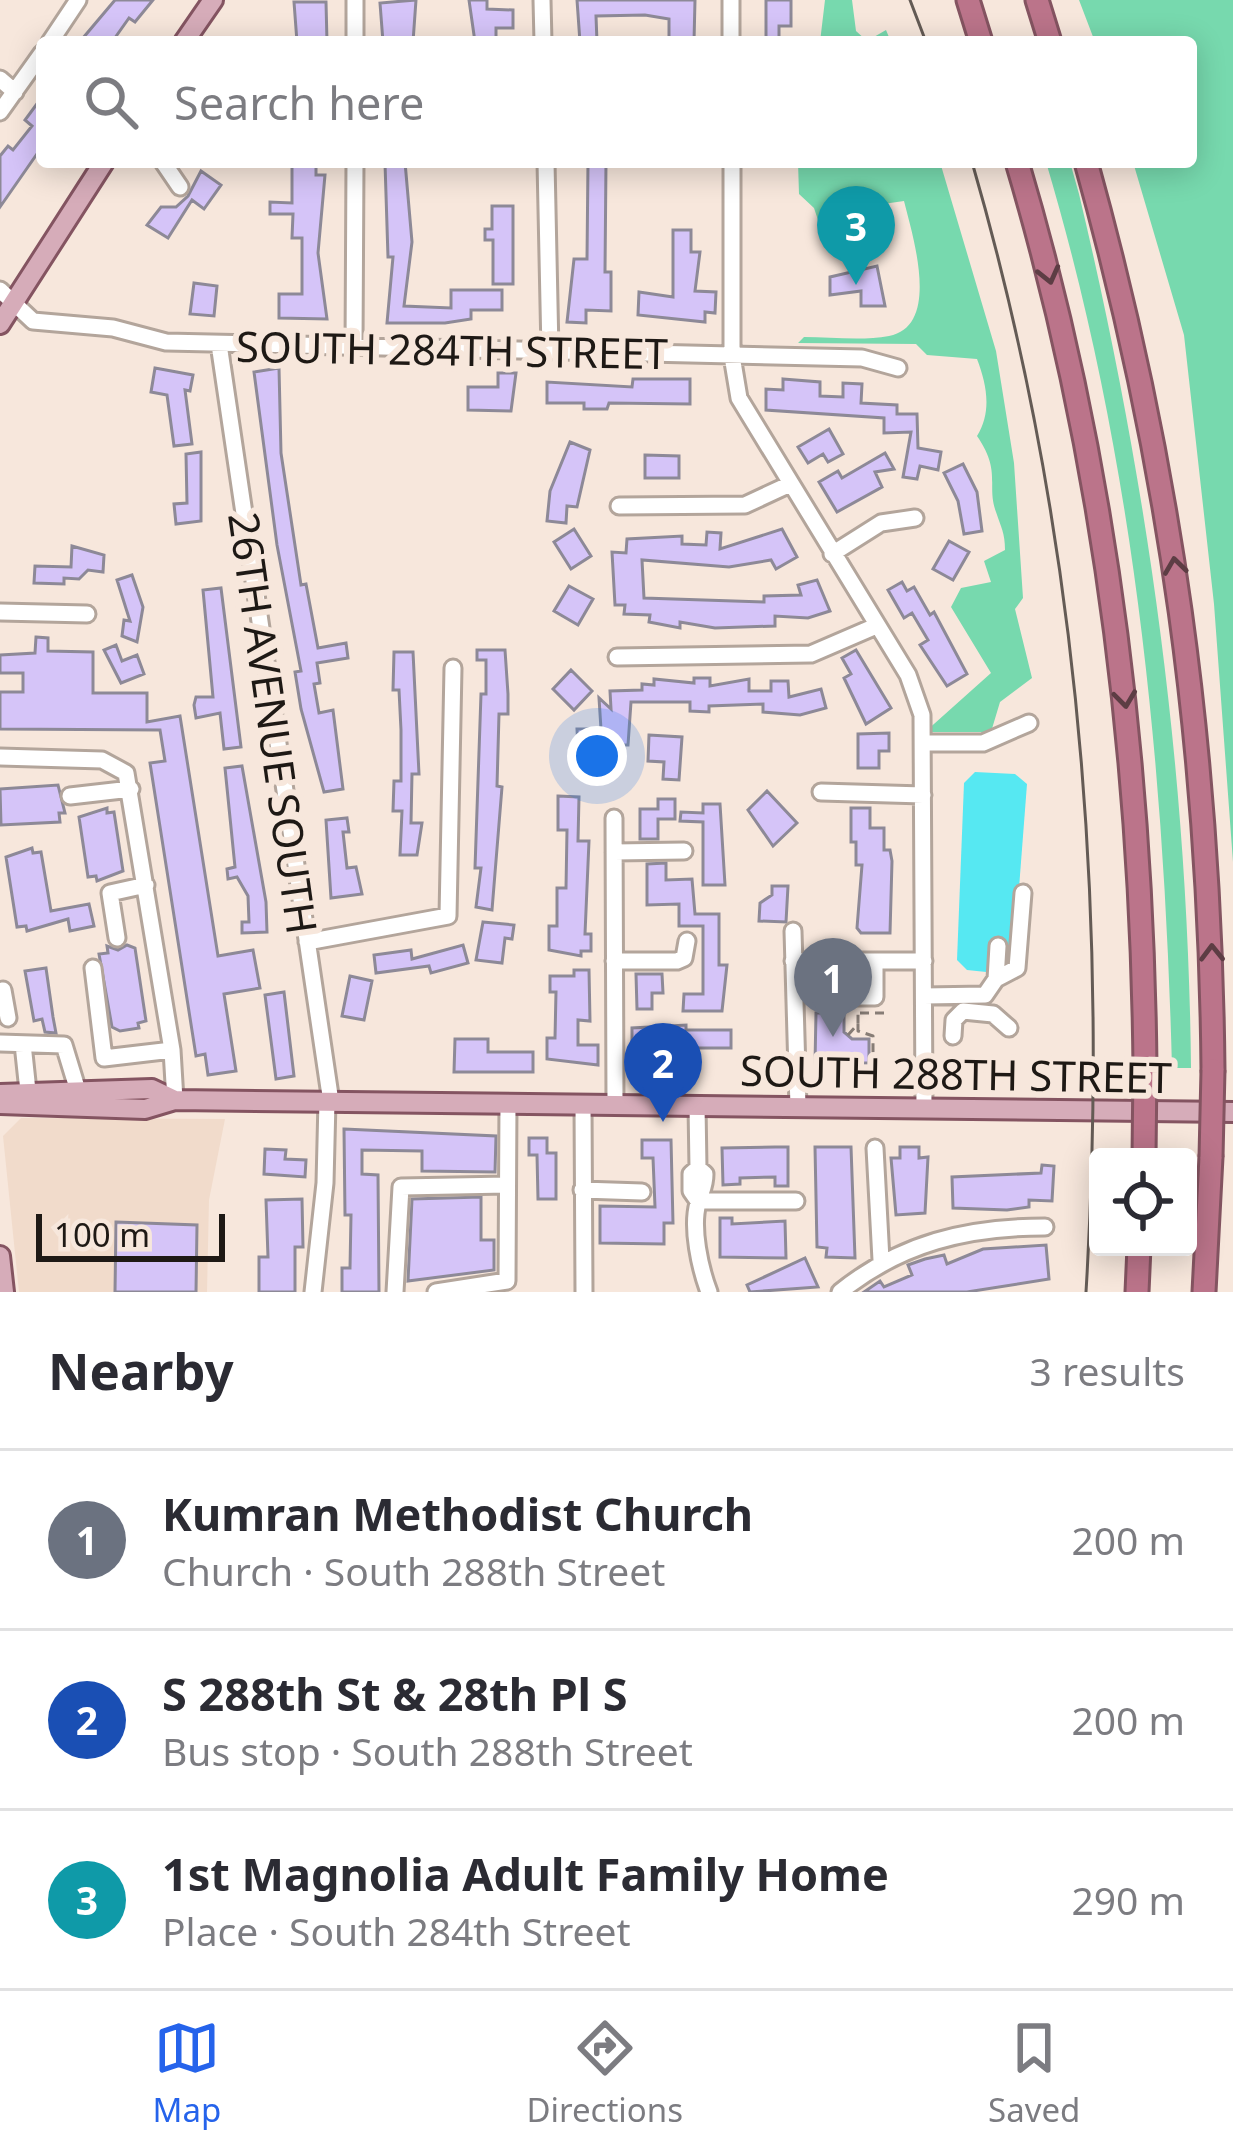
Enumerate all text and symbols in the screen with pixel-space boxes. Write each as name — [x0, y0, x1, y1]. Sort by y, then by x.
search box — [36, 36, 1197, 168]
icon: search — [78, 69, 144, 135]
text: Search here — [174, 72, 424, 133]
pin: 3 — [817, 186, 895, 285]
one-way arrow — [1035, 264, 1060, 284]
street label: SOUTH 284TH STREET — [236, 317, 668, 381]
street label: 26TH AVENUE SOUTH — [216, 509, 332, 937]
one-way arrow — [1163, 556, 1189, 575]
one-way arrow — [1111, 690, 1137, 709]
your location — [567, 726, 627, 786]
pin: 1 — [794, 938, 872, 1037]
one-way arrow — [1199, 943, 1225, 961]
pin: 2 — [624, 1023, 702, 1122]
street label: SOUTH 288TH STREET — [740, 1041, 1172, 1105]
map controls — [1089, 1148, 1197, 1256]
button: locate — [1089, 1148, 1197, 1256]
scale bar — [36, 1208, 225, 1261]
text: 100 m — [54, 1212, 150, 1257]
text: Nearby — [48, 1335, 234, 1405]
text: 3 results — [1030, 1344, 1185, 1397]
text: Kumran Methodist Church — [162, 1483, 753, 1544]
text: 1 — [76, 1513, 98, 1566]
text: 200 m — [1071, 1513, 1185, 1566]
text: Church · South 288th Street — [162, 1544, 665, 1597]
text: S 288th St & 28th Pl S — [162, 1663, 627, 1724]
text: 2 — [76, 1693, 98, 1746]
text: 200 m — [1071, 1693, 1185, 1746]
text: Bus stop · South 288th Street — [162, 1724, 693, 1777]
text: 1st Magnolia Adult Family Home — [162, 1843, 889, 1904]
text: 3 — [76, 1873, 98, 1926]
text: 290 m — [1071, 1873, 1185, 1926]
text: Place · South 284th Street — [162, 1904, 631, 1957]
tab: Map — [153, 2015, 221, 2132]
tab: Directions — [526, 2015, 683, 2132]
tab: Saved — [988, 2015, 1080, 2132]

